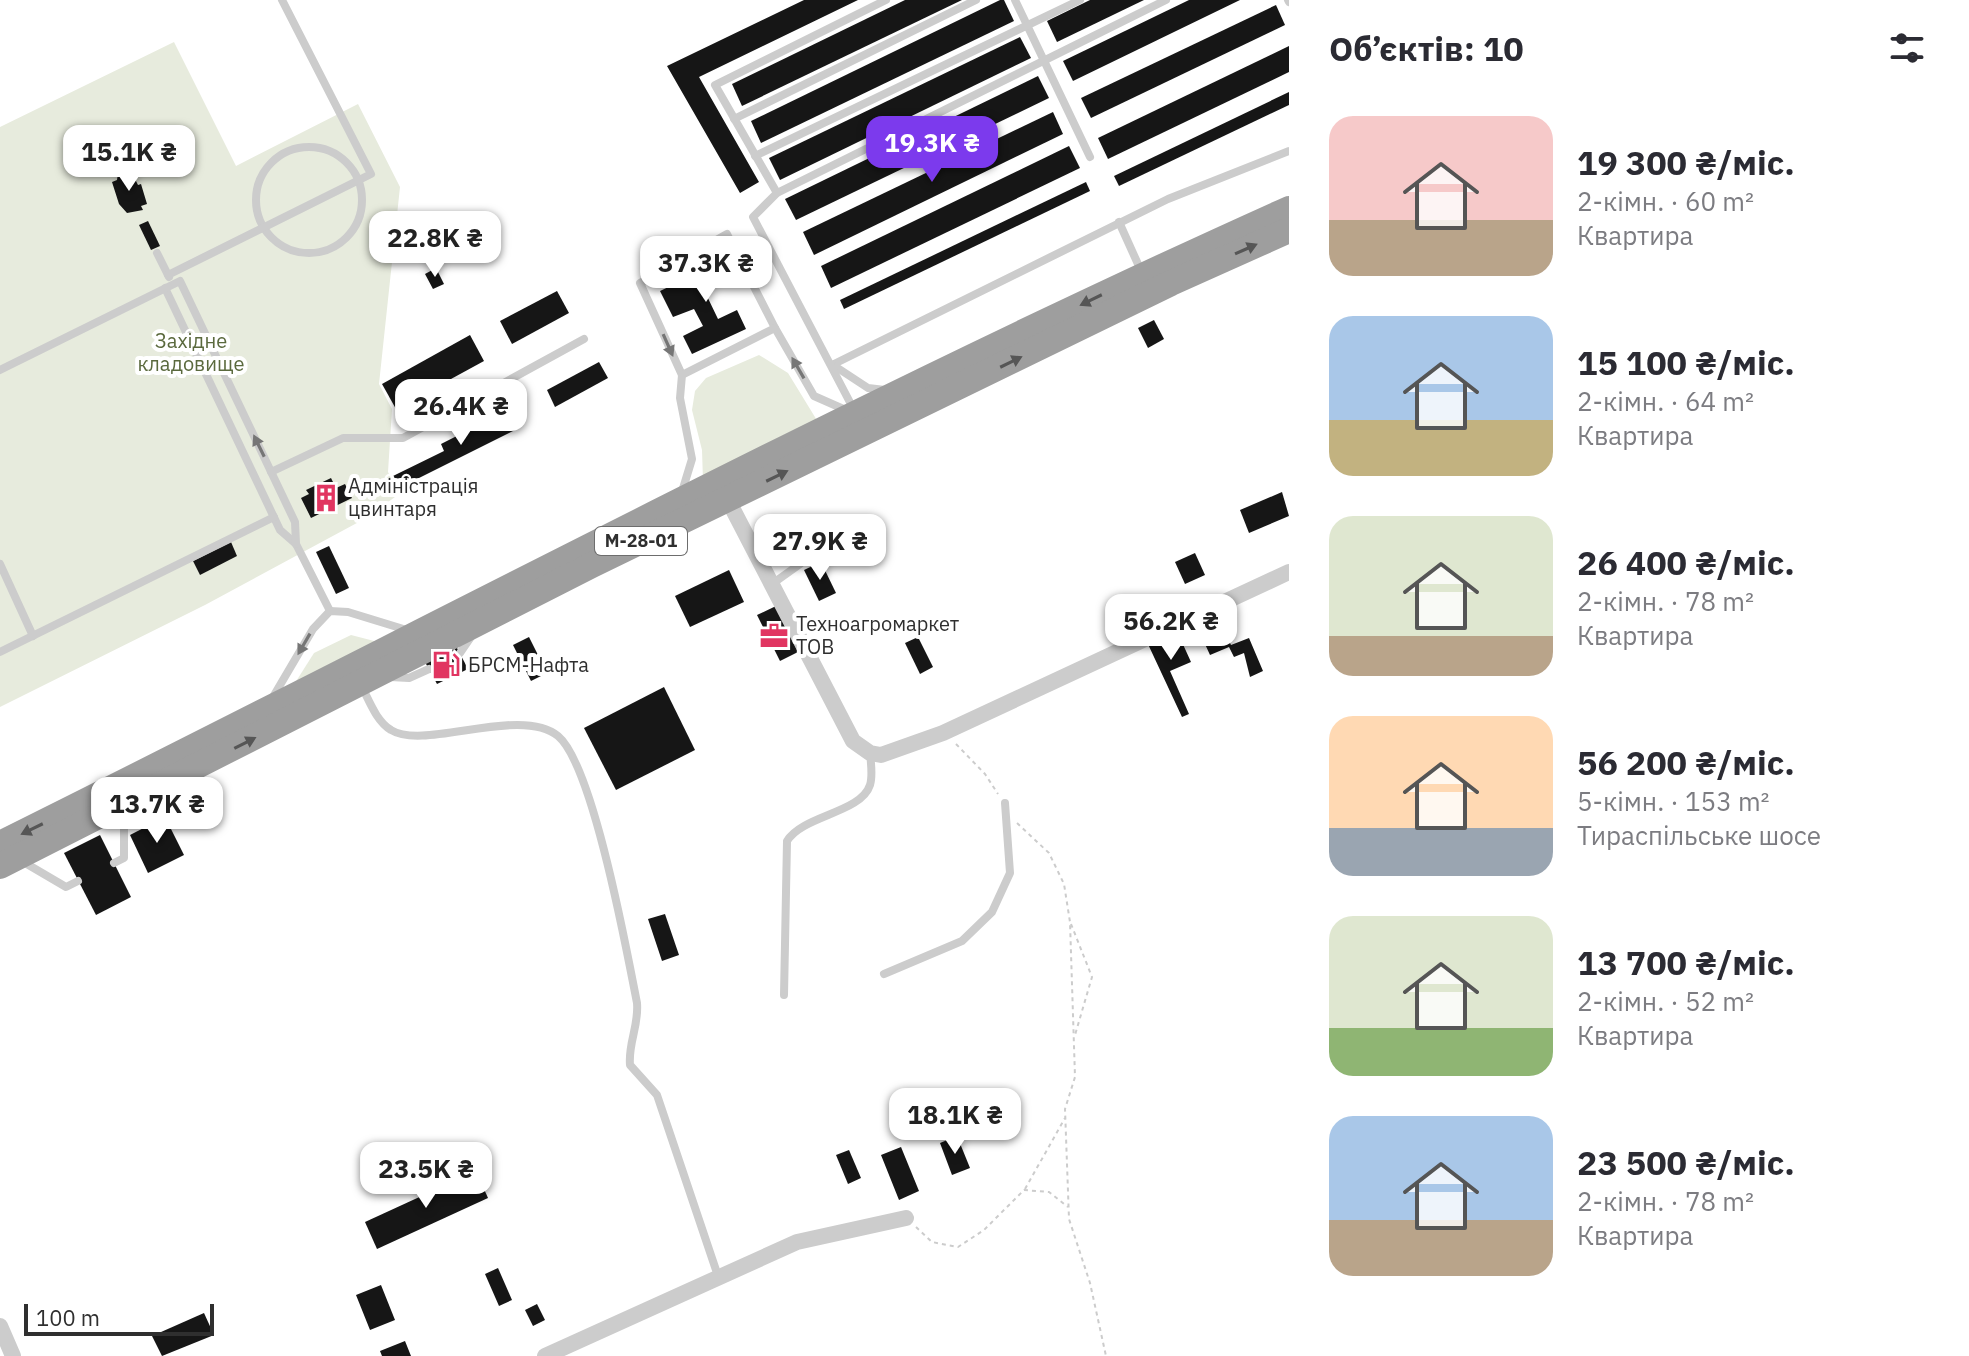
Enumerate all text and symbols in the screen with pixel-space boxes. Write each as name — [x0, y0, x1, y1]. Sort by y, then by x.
text: Об’єктів: 10 — [1329, 26, 1524, 70]
icon: filters — [1885, 26, 1929, 70]
pin: 19.3K ₴ — [858, 116, 1006, 184]
pin: 15.1K ₴ — [55, 125, 203, 193]
text: 19.3K ₴ — [884, 125, 980, 159]
text: 15.1K ₴ — [81, 134, 177, 168]
text: 19 300 ₴/міс. — [1577, 140, 1795, 184]
icon: home — [1393, 148, 1489, 244]
text: 2-кімн. · 60 m² — [1577, 184, 1754, 218]
pin: 22.8K ₴ — [361, 211, 509, 279]
text: Квартира — [1577, 218, 1694, 252]
text: 22.8K ₴ — [387, 220, 483, 254]
pin: 37.3K ₴ — [632, 236, 780, 304]
one-way arrow — [1234, 243, 1257, 256]
text: 37.3K ₴ — [658, 245, 754, 279]
one-way arrow — [1079, 293, 1103, 307]
park label: Західне кладовище — [138, 327, 245, 377]
one-way arrow — [661, 333, 675, 356]
text: 15 100 ₴/міс. — [1577, 340, 1795, 384]
icon: home — [1393, 348, 1489, 444]
one-way arrow — [1000, 355, 1023, 369]
one-way arrow — [791, 357, 805, 380]
pin: 26.4K ₴ — [387, 379, 535, 447]
text: 2-кімн. · 64 m² — [1577, 384, 1754, 418]
text: 26.4K ₴ — [413, 388, 509, 422]
text: Квартира — [1577, 418, 1694, 452]
one-way arrow — [252, 435, 266, 458]
one-way arrow — [766, 469, 789, 483]
place label: Адміністрація цвинтаря — [348, 472, 478, 522]
building icon: Адміністрація цвинтаря — [311, 483, 341, 513]
pin: 27.9K ₴ — [746, 514, 894, 582]
text: 27.9K ₴ — [772, 523, 868, 557]
road number: М-28-01 — [595, 527, 687, 555]
text: 26 400 ₴/міс. — [1577, 540, 1795, 584]
icon: home — [1393, 548, 1489, 644]
text: 2-кімн. · 78 m² — [1577, 584, 1754, 618]
pin: 56.2K ₴ — [1097, 594, 1245, 662]
text: 56.2K ₴ — [1123, 603, 1219, 637]
place label: Техноагромаркет ТОВ — [796, 610, 960, 660]
text: Квартира — [1577, 618, 1694, 652]
office icon: Техноагромаркет ТОВ — [759, 621, 789, 651]
one-way arrow — [297, 633, 311, 655]
fuel station icon: БРСМ-Нафта — [431, 650, 461, 680]
place label: БРСМ-Нафта — [468, 651, 589, 678]
one-way arrow — [233, 736, 256, 749]
text: 56 200 ₴/міс. — [1577, 740, 1795, 784]
icon: home — [1393, 748, 1489, 844]
pin: 13.7K ₴ — [83, 777, 231, 845]
text: 5-кімн. · 153 m² — [1577, 784, 1770, 818]
text: 13.7K ₴ — [109, 786, 205, 820]
text: Тираспільське шосе — [1577, 818, 1821, 852]
one-way arrow — [20, 822, 43, 836]
text: 13 700 ₴/міс. — [1577, 940, 1795, 984]
icon: home — [1393, 948, 1489, 1044]
text: 2-кімн. · 52 m² — [1577, 984, 1754, 1018]
text: Квартира — [1577, 1018, 1694, 1052]
pin: 18.1K ₴ — [881, 1088, 1029, 1156]
text: 18.1K ₴ — [907, 1097, 1003, 1131]
text: 23 500 ₴/міс. — [1577, 1140, 1795, 1184]
pin: 23.5K ₴ — [352, 1142, 500, 1210]
icon: home — [1393, 1148, 1489, 1244]
text: 23.5K ₴ — [378, 1151, 474, 1185]
text: 2-кімн. · 78 m² — [1577, 1184, 1754, 1218]
text: Квартира — [1577, 1218, 1694, 1252]
scale bar — [24, 1300, 214, 1336]
text: 100 m — [36, 1303, 100, 1332]

